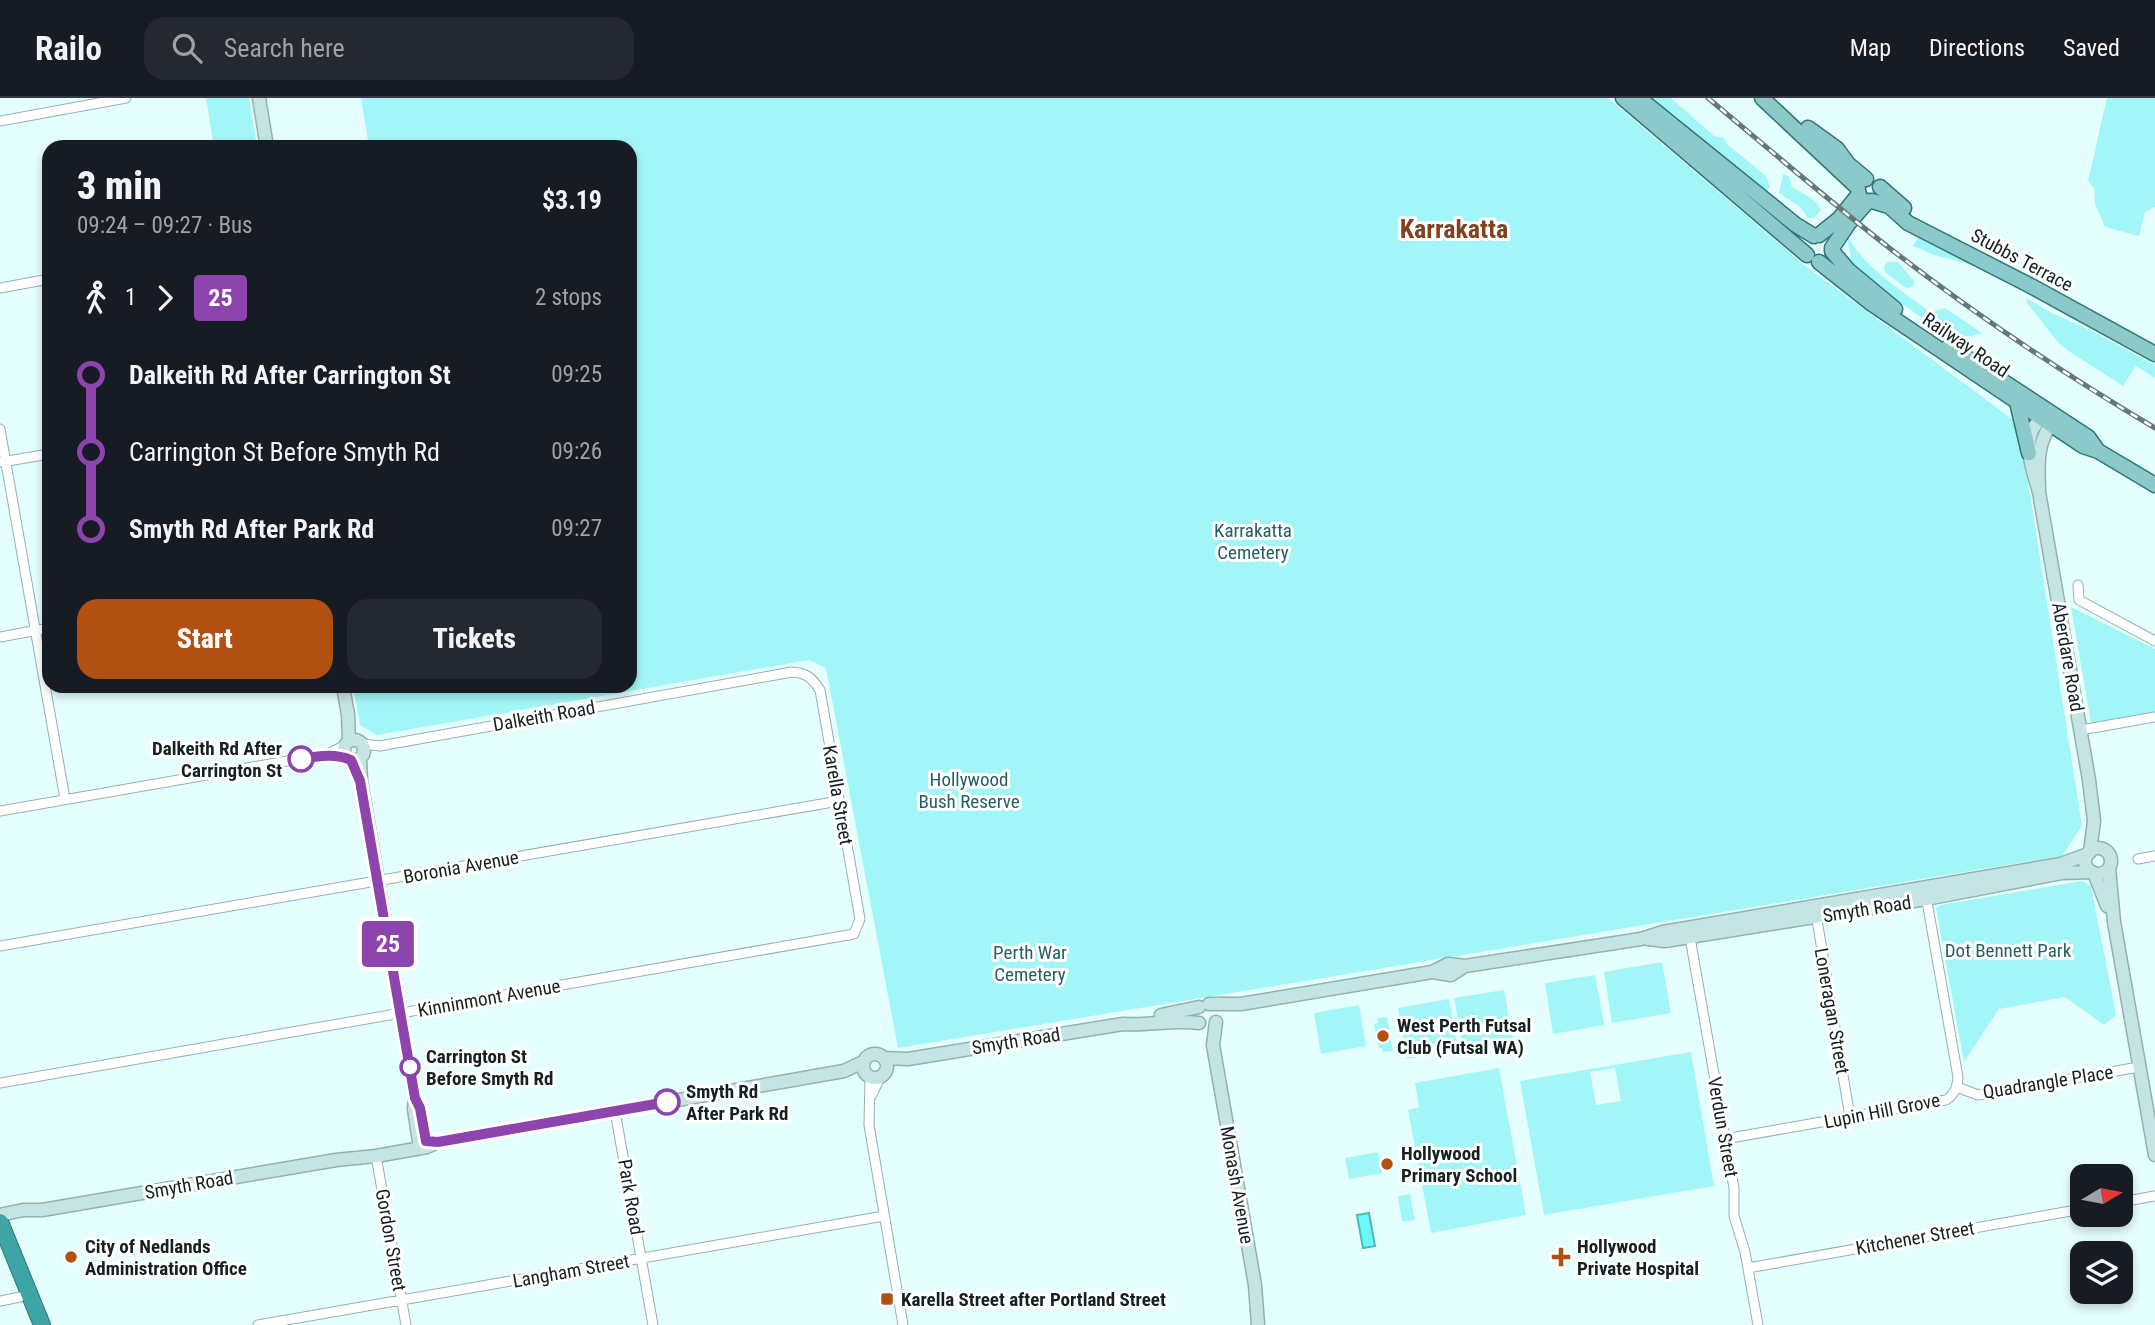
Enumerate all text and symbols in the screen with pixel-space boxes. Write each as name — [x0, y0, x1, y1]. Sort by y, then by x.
search box — [144, 17, 634, 80]
text: Railo — [35, 29, 102, 68]
icon: search — [168, 29, 206, 67]
text: Search here — [224, 33, 345, 63]
text: Map — [1850, 34, 1891, 62]
text: Directions — [1929, 34, 2025, 62]
text: Saved — [2063, 34, 2120, 62]
text: 3 min — [77, 164, 162, 208]
text: $3.19 — [542, 185, 602, 215]
text: 09:24 – 09:27 · Bus — [77, 212, 253, 239]
district label: Karrakatta — [1400, 214, 1508, 244]
street label: Stubbs Terrace — [1967, 224, 2077, 296]
icon: walk — [77, 279, 115, 317]
icon: forward — [146, 279, 184, 317]
text: 1 — [125, 284, 136, 311]
text: 25 — [208, 284, 233, 312]
text: 2 stops — [535, 284, 602, 311]
street label: Railway Road — [1918, 308, 2014, 382]
text: Dalkeith Rd After Carrington St — [129, 360, 451, 390]
text: 09:25 — [551, 361, 602, 388]
text: Carrington St Before Smyth Rd — [129, 437, 440, 467]
text: 09:26 — [551, 438, 602, 465]
text: Smyth Rd After Park Rd — [129, 514, 374, 544]
text: 09:27 — [551, 515, 602, 542]
park label: Karrakatta Cemetery — [1214, 519, 1292, 564]
button: Start — [77, 599, 333, 679]
button: Tickets — [347, 599, 602, 679]
street label: Aberdare Road — [2047, 601, 2089, 713]
street label: Dalkeith Road — [491, 696, 597, 736]
place label: Dalkeith Rd After Carrington St — [152, 737, 282, 782]
street label: Karella Street — [818, 743, 858, 847]
marker: Dalkeith Rd After Carrington St — [288, 746, 314, 772]
park label: Hollywood Bush Reserve — [918, 768, 1020, 813]
street label: Boronia Avenue — [401, 846, 521, 888]
street label: Smyth Road — [1821, 891, 1913, 927]
line badge: 25 — [356, 921, 420, 967]
text: 25 — [376, 930, 400, 958]
park label: Dot Bennett Park — [1945, 939, 2072, 962]
park label: Perth War Cemetery — [993, 941, 1067, 986]
street label: Loneragan Street — [1810, 946, 1854, 1076]
street label: Kinninmont Avenue — [416, 974, 562, 1022]
place label: West Perth Futsal Club (Futsal WA) — [1397, 1014, 1531, 1059]
street label: Smyth Road — [970, 1023, 1062, 1059]
marker: West Perth Futsal Club (Futsal WA) — [1375, 1028, 1391, 1044]
place label: Carrington St Before Smyth Rd — [426, 1045, 553, 1090]
marker: Carrington St Before Smyth Rd — [400, 1057, 420, 1077]
street label: Quadrangle Place — [1981, 1060, 2115, 1104]
street label: Verdun Street — [1703, 1075, 1743, 1179]
place label: Smyth Rd After Park Rd — [686, 1080, 789, 1125]
street label: Lupin Hill Grove — [1822, 1088, 1942, 1133]
marker: Smyth Rd After Park Rd — [654, 1089, 680, 1115]
street label: Monash Avenue — [1215, 1124, 1259, 1246]
place label: Hollywood Primary School — [1401, 1142, 1517, 1187]
marker: Hollywood Primary School — [1379, 1156, 1395, 1172]
street label: Park Road — [613, 1157, 649, 1237]
north arrow — [2070, 1164, 2133, 1227]
map controls — [2070, 1164, 2133, 1304]
street label: Smyth Road — [143, 1166, 235, 1204]
street label: Gordon Street — [371, 1187, 411, 1293]
street label: Kitchener Street — [1854, 1216, 1976, 1260]
place label: City of Nedlands Administration Office — [85, 1235, 247, 1280]
place label: Hollywood Private Hospital — [1577, 1235, 1699, 1280]
button: layers — [2070, 1241, 2133, 1304]
marker: Hollywood Private Hospital — [1551, 1247, 1571, 1267]
marker: City of Nedlands Administration Office — [63, 1249, 79, 1265]
street label: Langham Street — [511, 1249, 631, 1293]
place label: Karella Street after Portland Street — [901, 1288, 1166, 1311]
marker: Karella Street after Portland Street — [879, 1291, 895, 1307]

